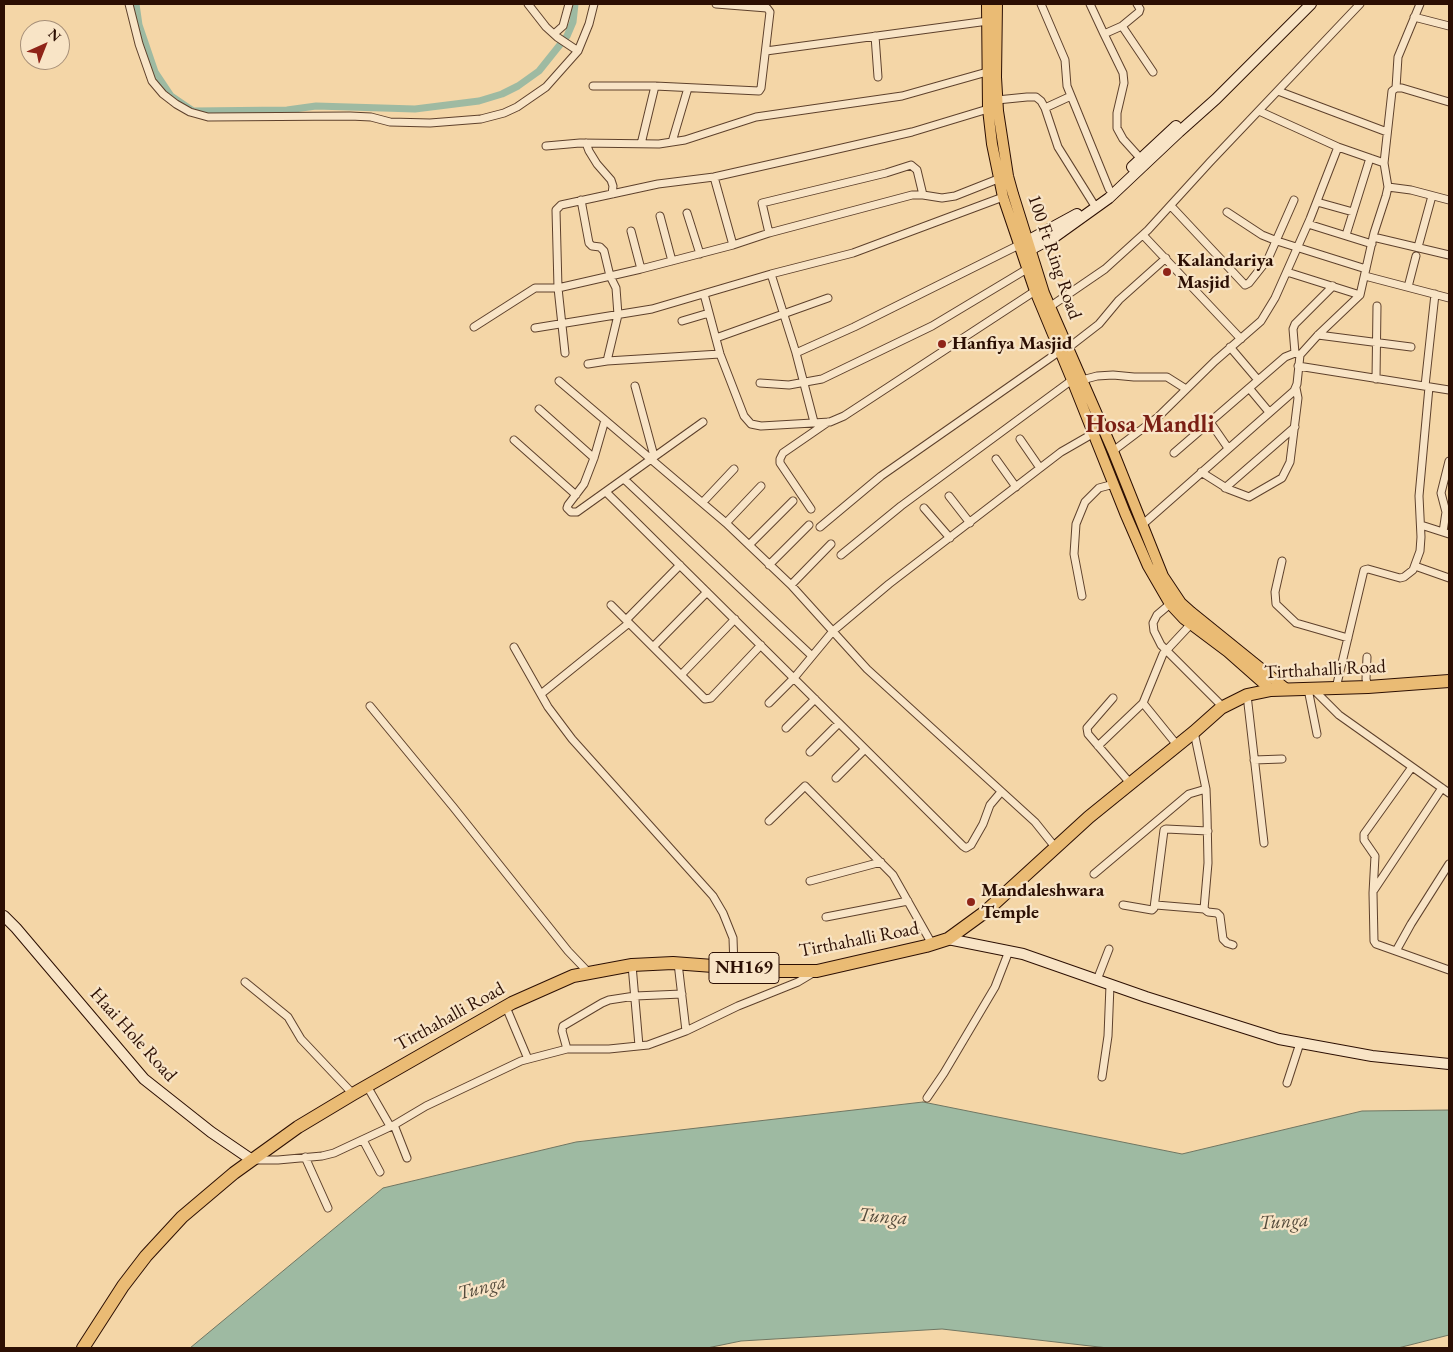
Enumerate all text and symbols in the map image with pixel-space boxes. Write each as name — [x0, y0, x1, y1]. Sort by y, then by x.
north arrow — [20, 20, 70, 70]
text: N — [44, 25, 65, 45]
street label: 100 Ft Ring Road — [1022, 192, 1086, 322]
place label: Kalandariya Masjid — [1177, 250, 1274, 294]
marker: Kalandariya Masjid — [1161, 266, 1173, 278]
place label: Hanfiya Masjid — [952, 333, 1072, 355]
marker: Hanfiya Masjid — [936, 338, 948, 350]
district label: Hosa Mandli — [1086, 411, 1214, 439]
street label: Tirthahalli Road — [1264, 655, 1386, 685]
place label: Mandaleshwara Temple — [981, 880, 1104, 924]
marker: Mandaleshwara Temple — [965, 896, 977, 908]
street label: Tirthahalli Road — [797, 917, 921, 963]
road number: NH169 — [709, 952, 779, 984]
street label: Tirthahalli Road — [391, 978, 509, 1056]
street label: Haai Hole Road — [85, 983, 181, 1087]
water label: Tunga — [857, 1203, 909, 1231]
water label: Tunga — [1258, 1208, 1310, 1236]
water label: Tunga — [455, 1270, 509, 1306]

